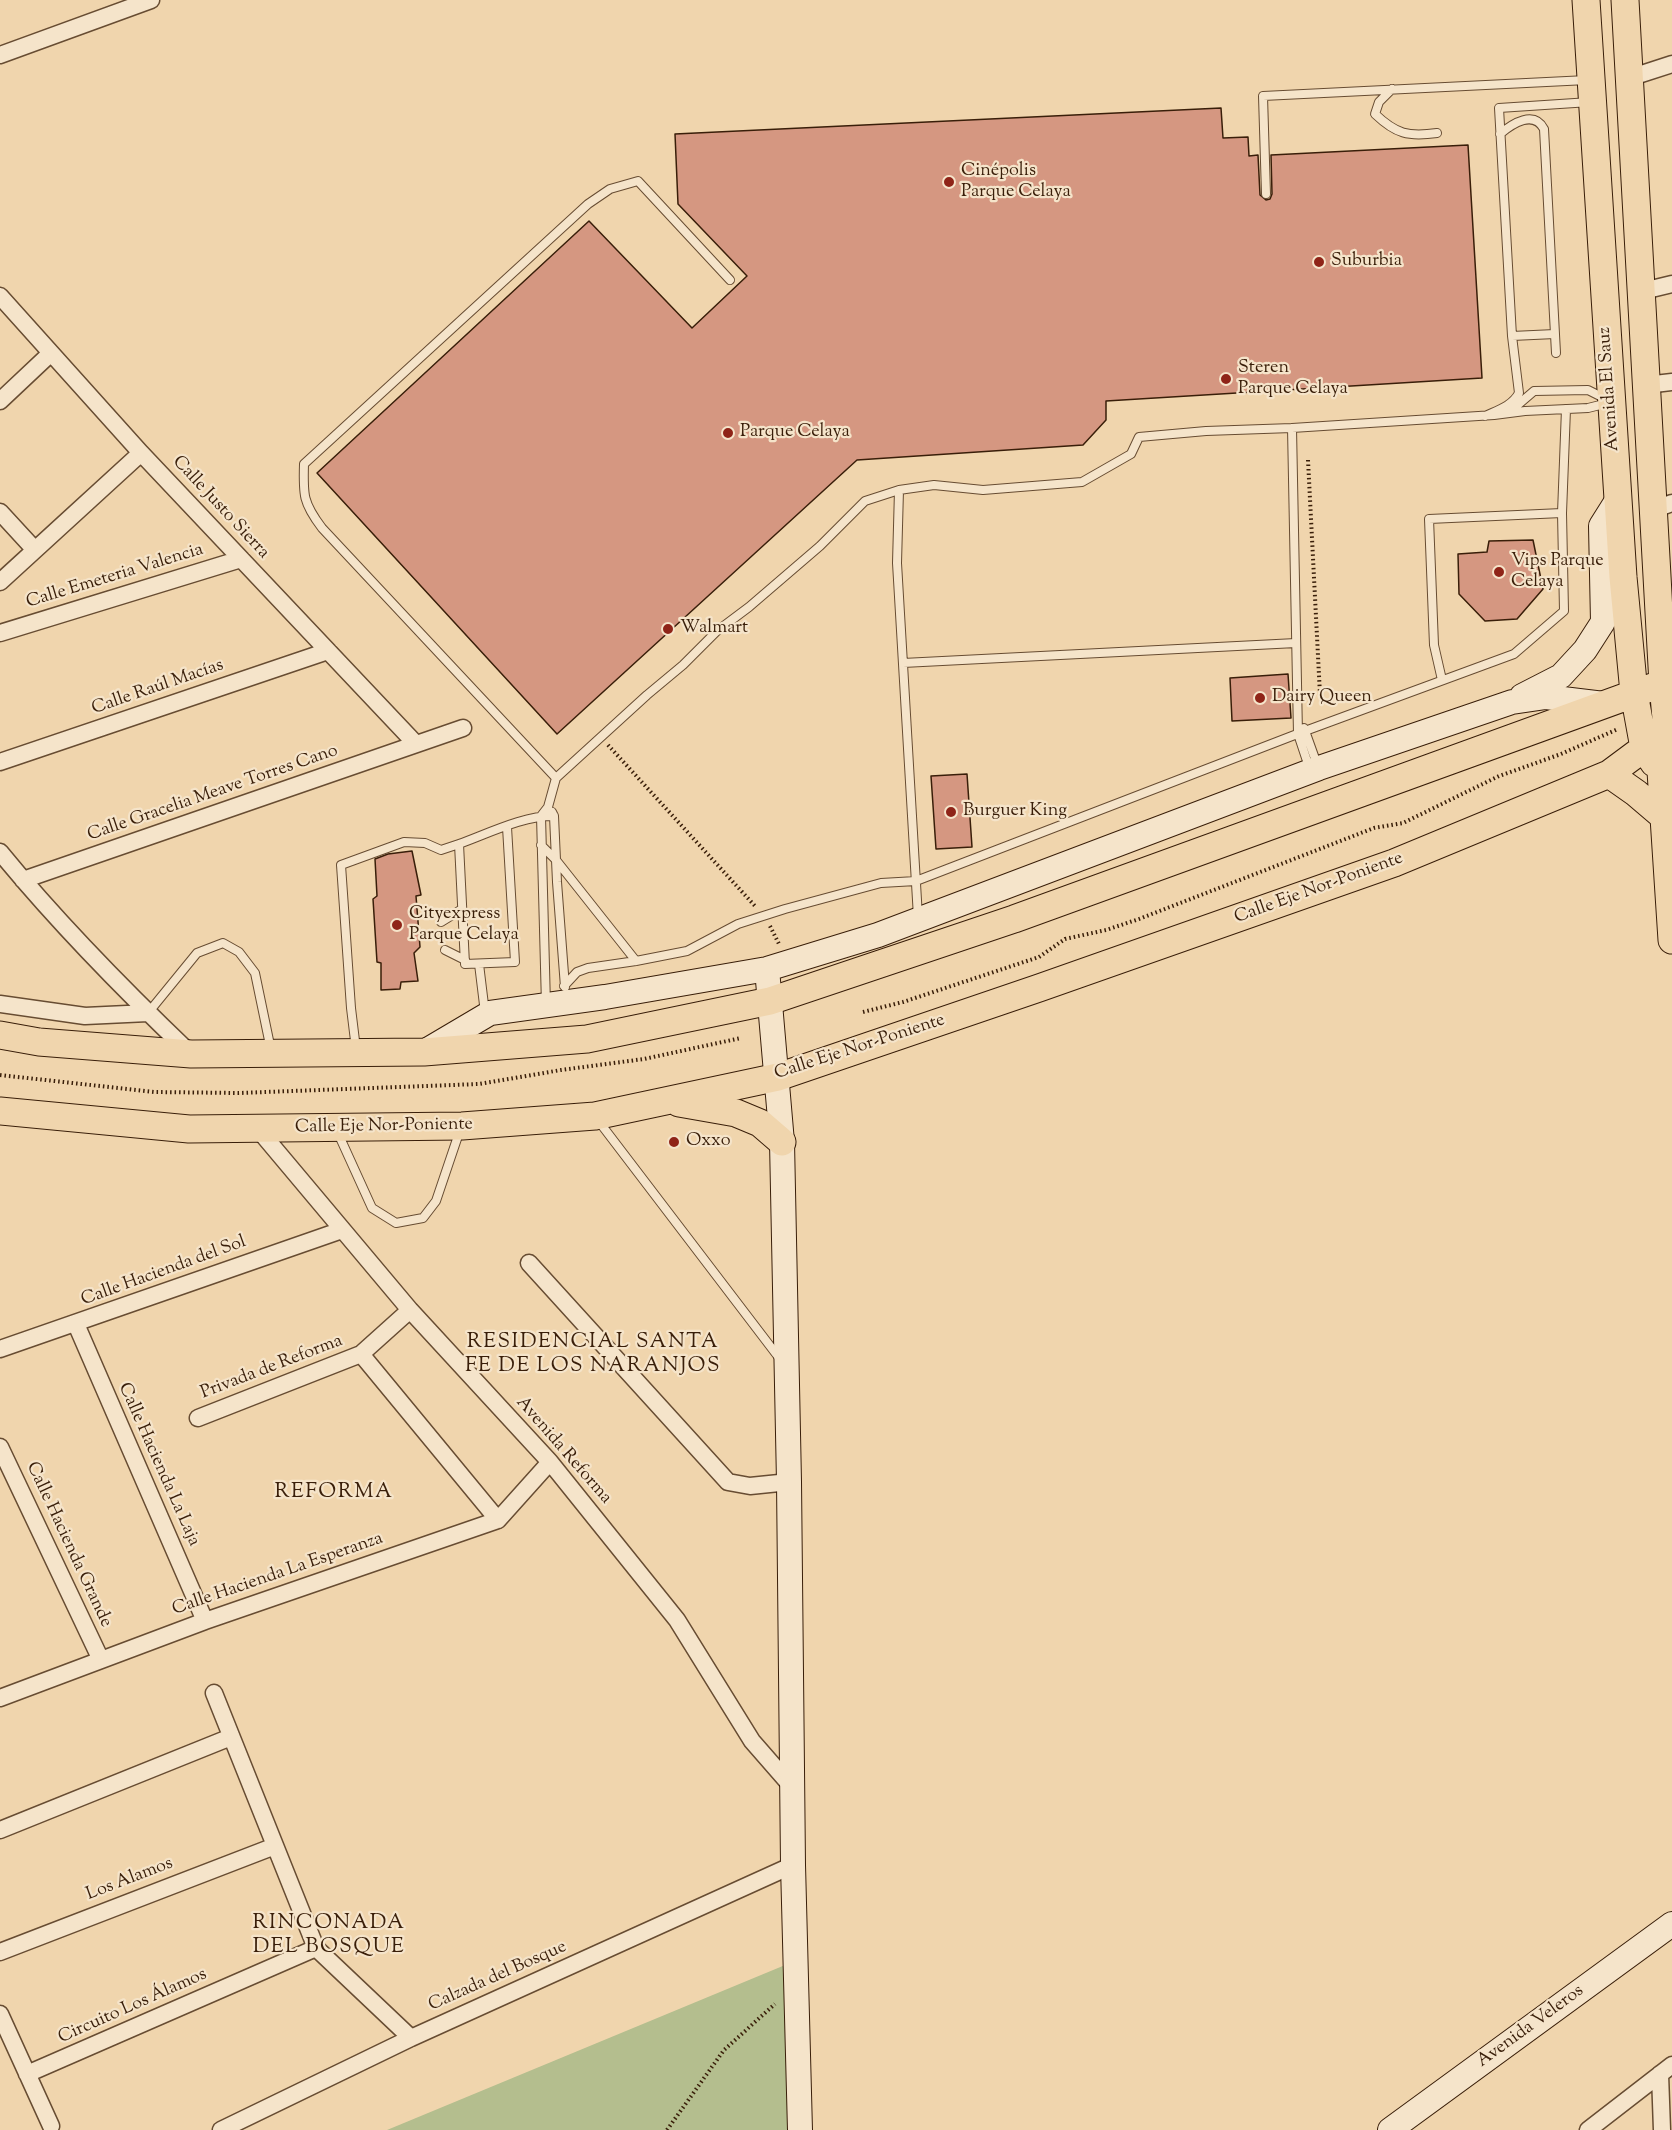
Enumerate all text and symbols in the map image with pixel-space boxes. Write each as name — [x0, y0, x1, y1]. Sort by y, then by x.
place label: Cinépolis Parque Celaya — [961, 161, 1071, 204]
marker: Cinépolis Parque Celaya — [942, 175, 956, 189]
place label: Suburbia — [1331, 251, 1402, 273]
marker: Suburbia — [1312, 255, 1326, 269]
street label: Avenida El Sauz — [1595, 326, 1625, 452]
place label: Steren Parque Celaya — [1238, 358, 1348, 400]
marker: Steren Parque Celaya — [1219, 372, 1233, 386]
place label: Parque Celaya — [740, 422, 850, 444]
marker: Parque Celaya — [721, 426, 735, 440]
street label: Calle Justo Sierra — [167, 452, 273, 564]
street label: Calle Emeteria Valencia — [24, 540, 206, 614]
place label: Vips Parque Celaya — [1511, 551, 1604, 594]
marker: Vips Parque Celaya — [1492, 565, 1506, 579]
place label: Walmart — [680, 618, 748, 640]
marker: Walmart — [661, 622, 675, 636]
street label: Calle Raúl Macías — [89, 655, 227, 721]
place label: Dairy Queen — [1272, 687, 1372, 709]
marker: Dairy Queen — [1253, 691, 1267, 705]
street label: Calle Gracelia Meave Torres Cano — [85, 741, 341, 847]
place label: Burguer King — [963, 801, 1067, 823]
marker: Burguer King — [944, 805, 958, 819]
street label: Calle Eje Nor-Poniente — [1232, 848, 1406, 930]
place label: Cityexpress Parque Celaya — [409, 904, 519, 946]
marker: Cityexpress Parque Celaya — [390, 918, 404, 932]
street label: Calle Eje Nor-Poniente — [772, 1010, 948, 1086]
street label: Calle Eje Nor-Poniente — [295, 1115, 473, 1139]
place label: Oxxo — [686, 1131, 731, 1153]
marker: Oxxo — [667, 1135, 681, 1149]
street label: Calle Hacienda del Sol — [79, 1232, 249, 1312]
district label: RESIDENCIAL SANTA FE DE LOS NARANJOS — [465, 1330, 721, 1380]
street label: Privada de Reforma — [198, 1331, 346, 1405]
street label: Calle Hacienda La Laja — [112, 1380, 204, 1550]
street label: Avenida Reforma — [510, 1393, 616, 1509]
street label: Calle Hacienda Grande — [20, 1459, 116, 1631]
district label: REFORMA — [274, 1480, 394, 1506]
street label: Calle Hacienda La Esperanza — [170, 1529, 386, 1621]
street label: Los Alamos — [84, 1854, 176, 1906]
district label: RINCONADA DEL BOSQUE — [253, 1911, 405, 1961]
street label: Calzada del Bosque — [426, 1937, 570, 2017]
street label: Circuito Los Álamos — [55, 1964, 211, 2050]
street label: Avenida Veleros — [1473, 1981, 1589, 2073]

